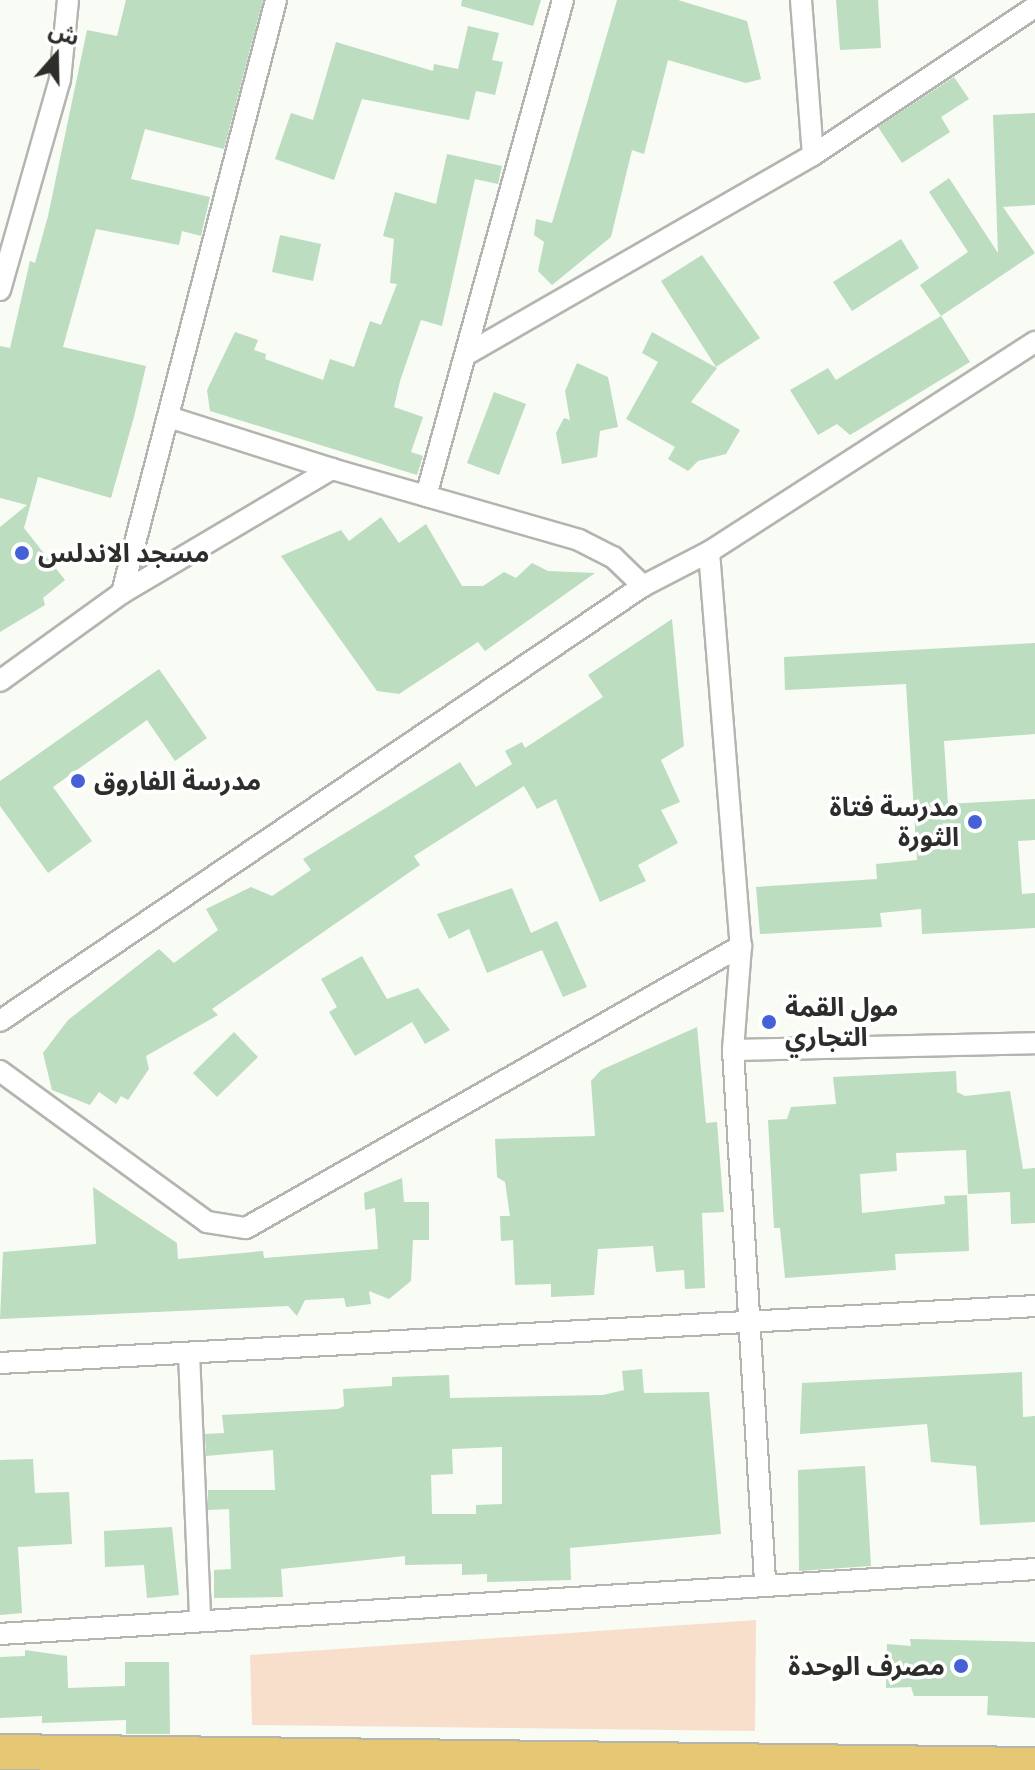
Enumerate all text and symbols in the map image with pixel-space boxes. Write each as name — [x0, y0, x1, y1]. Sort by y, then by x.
north arrow — [16, 16, 96, 96]
text: ش — [46, 16, 83, 51]
place label: مسجد الاندلس — [38, 537, 209, 569]
marker: مسجد الاندلس — [13, 544, 31, 562]
place label: مدرسة الفاروق — [94, 765, 261, 797]
marker: مدرسة الفاروق — [69, 772, 87, 790]
place label: مدرسة فتاة الثورة — [830, 791, 959, 852]
marker: مدرسة فتاة الثورة — [966, 813, 984, 831]
place label: مول القمة التجاري — [785, 991, 898, 1052]
marker: مول القمة التجاري — [760, 1013, 778, 1031]
place label: مصرف الوحدة — [788, 1650, 945, 1682]
marker: مصرف الوحدة — [952, 1657, 970, 1675]

